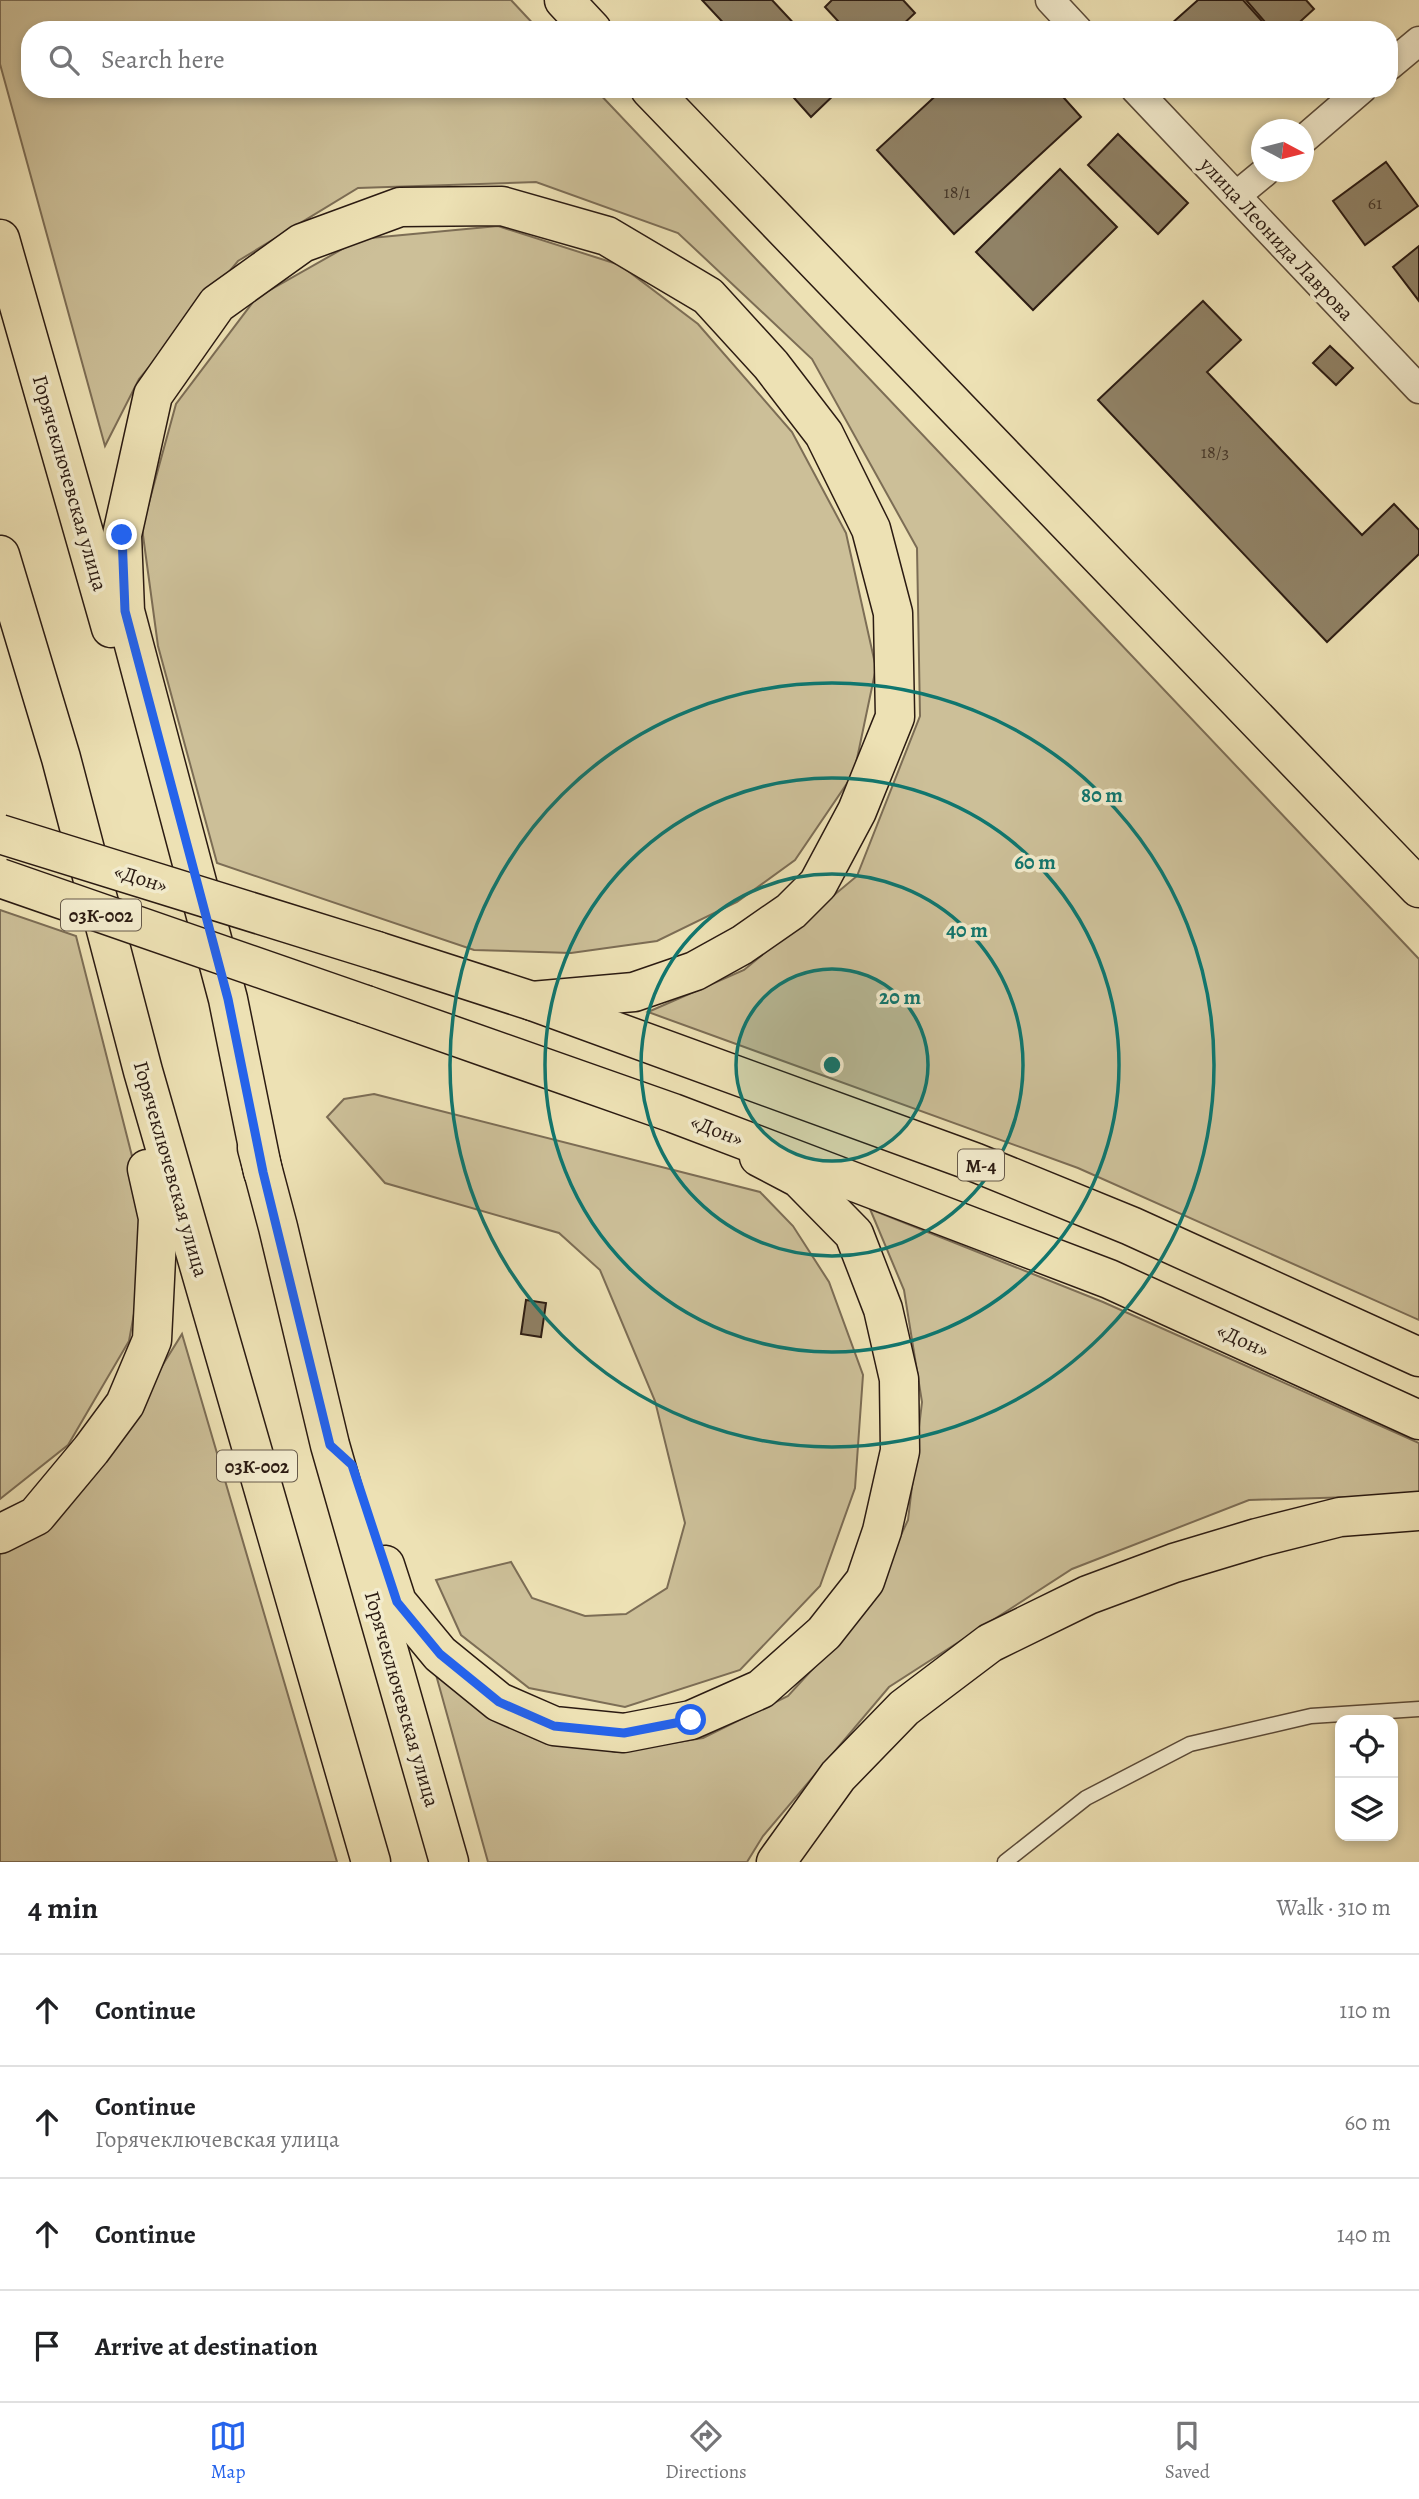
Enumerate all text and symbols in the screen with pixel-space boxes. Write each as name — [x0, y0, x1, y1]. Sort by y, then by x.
search box — [21, 21, 1398, 98]
icon: search — [45, 41, 83, 79]
text: Search here — [101, 42, 225, 77]
north arrow — [1251, 119, 1314, 182]
street label: улица Леонида Лаврова — [1193, 150, 1360, 327]
house number: 18/1 — [944, 180, 970, 204]
house number: 61 — [1368, 191, 1382, 215]
street label: Горячеключевская улица — [26, 372, 114, 595]
house number: 18/3 — [1201, 440, 1229, 464]
route end — [106, 519, 137, 550]
text: 80 m — [1081, 781, 1123, 809]
text: 60 m — [1014, 848, 1056, 876]
street label: «Дон» — [111, 857, 171, 899]
road number: 03К-002 — [61, 900, 141, 931]
text: 40 m — [946, 916, 988, 944]
text: 20 m — [879, 983, 921, 1011]
centre of rings — [820, 1053, 844, 1077]
street label: Горячеключевская улица — [127, 1058, 215, 1281]
street label: «Дон» — [687, 1107, 747, 1153]
road number: М-4 — [958, 1149, 1004, 1180]
street label: «Дон» — [1213, 1316, 1273, 1364]
road number: 03К-002 — [217, 1450, 297, 1482]
street label: Горячеключевская улица — [358, 1588, 446, 1811]
route start — [675, 1704, 706, 1735]
map controls — [1335, 1715, 1398, 1841]
button: locate — [1335, 1715, 1398, 1778]
button: layers — [1335, 1778, 1398, 1841]
text: 4 min — [28, 1888, 98, 1928]
text: Walk · 310 m — [1277, 1892, 1391, 1923]
icon: ahead — [28, 1991, 66, 2029]
text: Continue — [95, 1993, 196, 2028]
text: 110 m — [1339, 1995, 1391, 2026]
text: Continue — [95, 2089, 196, 2124]
icon: ahead — [28, 2103, 66, 2141]
text: 60 m — [1344, 2107, 1391, 2138]
text: Горячеключевская улица — [95, 2124, 340, 2155]
icon: ahead — [28, 2215, 66, 2253]
text: Continue — [95, 2217, 196, 2252]
text: 140 m — [1337, 2219, 1391, 2250]
icon: arrive — [28, 2327, 66, 2365]
text: Arrive at destination — [95, 2329, 318, 2364]
tab: Map — [209, 2417, 247, 2485]
tab: Directions — [665, 2417, 747, 2485]
tab: Saved — [1165, 2417, 1210, 2485]

